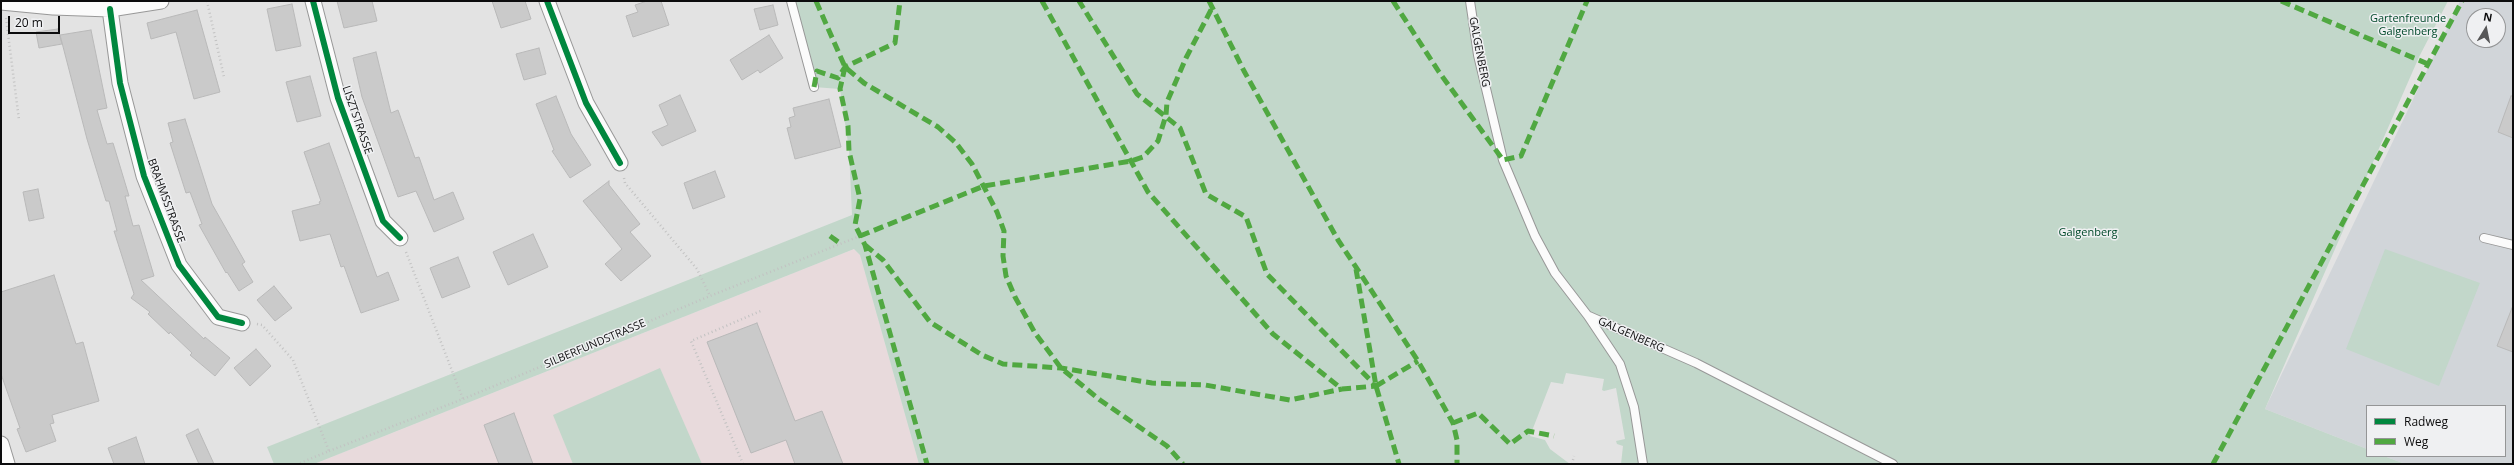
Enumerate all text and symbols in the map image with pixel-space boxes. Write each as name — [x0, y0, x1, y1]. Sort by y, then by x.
scale bar — [10, 8, 62, 34]
north arrow — [2466, 8, 2506, 48]
text: N — [2482, 9, 2494, 25]
park label: Gartenfreunde Galgenberg — [2370, 12, 2446, 38]
text: 20 m — [15, 14, 43, 31]
street label: GALGENBERG — [1466, 16, 1492, 88]
street label: LISZTSTRASSE — [339, 84, 375, 156]
street label: BRAHMSSTRASSE — [145, 157, 187, 245]
park label: Galgenberg — [2058, 226, 2118, 240]
street label: GALGENBERG — [1596, 315, 1666, 355]
street label: SILBERFUNDSTRASSE — [542, 317, 648, 371]
legend — [2366, 405, 2506, 457]
text: Radweg — [2404, 413, 2448, 430]
text: Weg — [2404, 433, 2428, 450]

